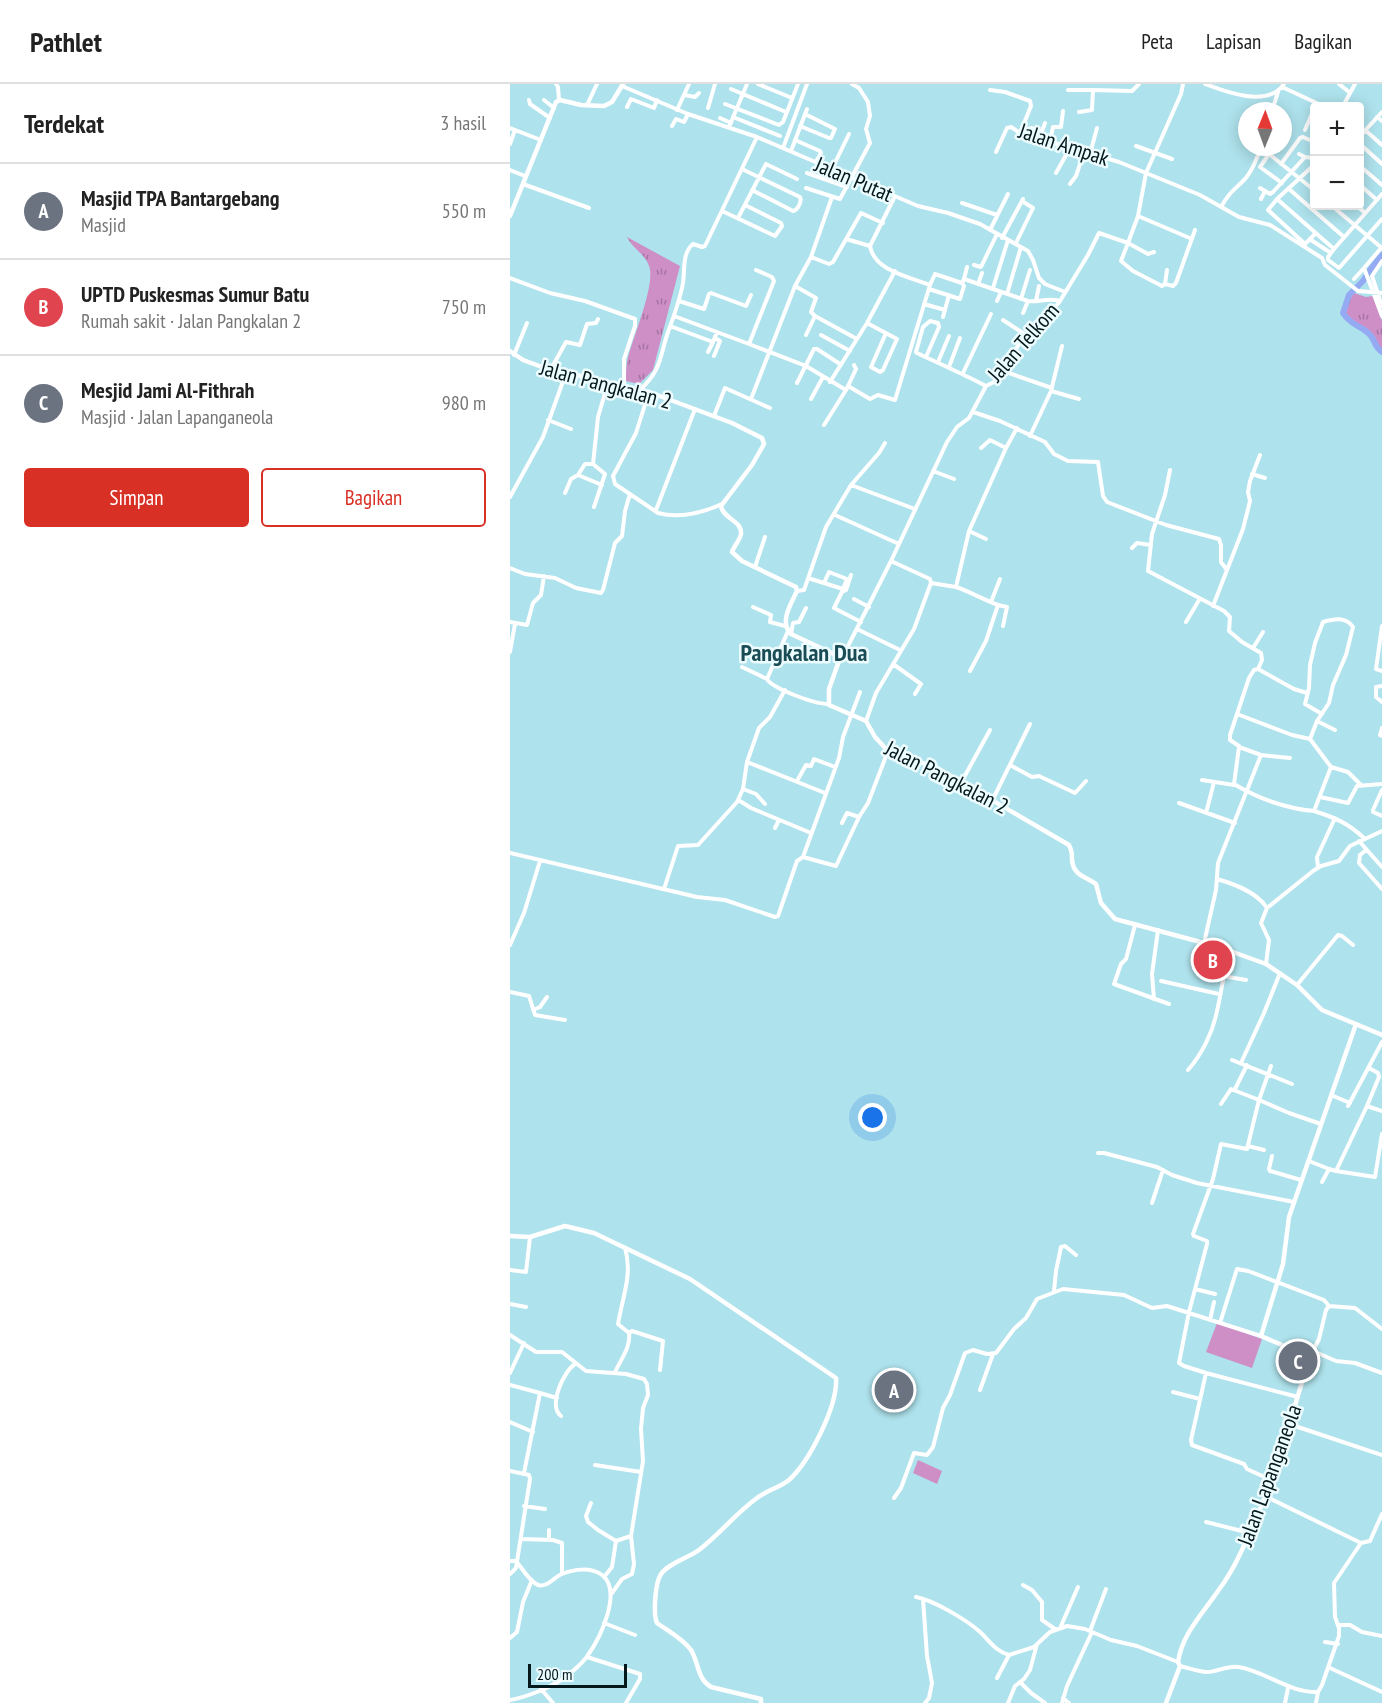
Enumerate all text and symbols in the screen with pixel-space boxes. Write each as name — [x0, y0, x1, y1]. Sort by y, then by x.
text: Pathlet — [30, 23, 102, 60]
text: Peta — [1141, 28, 1173, 55]
text: Lapisan — [1206, 28, 1261, 55]
text: Bagikan — [1294, 28, 1352, 55]
north arrow — [1238, 102, 1292, 156]
map controls — [1310, 102, 1364, 210]
button: + — [1310, 102, 1364, 156]
text: Terdekat — [24, 107, 104, 140]
text: 3 hasil — [440, 110, 486, 136]
street label: Jalan Ampak — [1014, 116, 1113, 172]
street label: Jalan Putat — [810, 150, 897, 208]
button: − — [1310, 156, 1364, 210]
text: Masjid TPA Bantargebang — [81, 184, 279, 212]
text: A — [38, 198, 49, 224]
text: 550 m — [442, 198, 486, 224]
text: Masjid — [81, 212, 126, 238]
text: UPTD Puskesmas Sumur Batu — [81, 280, 309, 308]
text: B — [39, 294, 48, 320]
text: 750 m — [442, 294, 486, 320]
street label: Jalan Telkom — [980, 297, 1065, 388]
text: Rumah sakit · Jalan Pangkalan 2 — [81, 308, 301, 334]
street label: Jalan Pangkalan 2 — [536, 353, 675, 415]
text: Mesjid Jami Al-Fithrah — [81, 376, 254, 404]
text: C — [39, 390, 48, 416]
text: 980 m — [442, 390, 486, 416]
text: Masjid · Jalan Lapanganeola — [81, 404, 273, 430]
button: Simpan — [24, 468, 249, 527]
button: Bagikan — [261, 468, 486, 527]
district label: Pangkalan Dua — [741, 637, 868, 668]
street label: Jalan Pangkalan 2 — [880, 733, 1014, 820]
pin: B — [1194, 938, 1232, 982]
your location — [858, 1103, 887, 1132]
pin: C — [1278, 1338, 1318, 1384]
pin: A — [874, 1368, 914, 1412]
street label: Jalan Lapanganeola — [1230, 1401, 1308, 1550]
scale bar — [528, 1661, 627, 1688]
text: 200 m — [537, 1664, 572, 1684]

